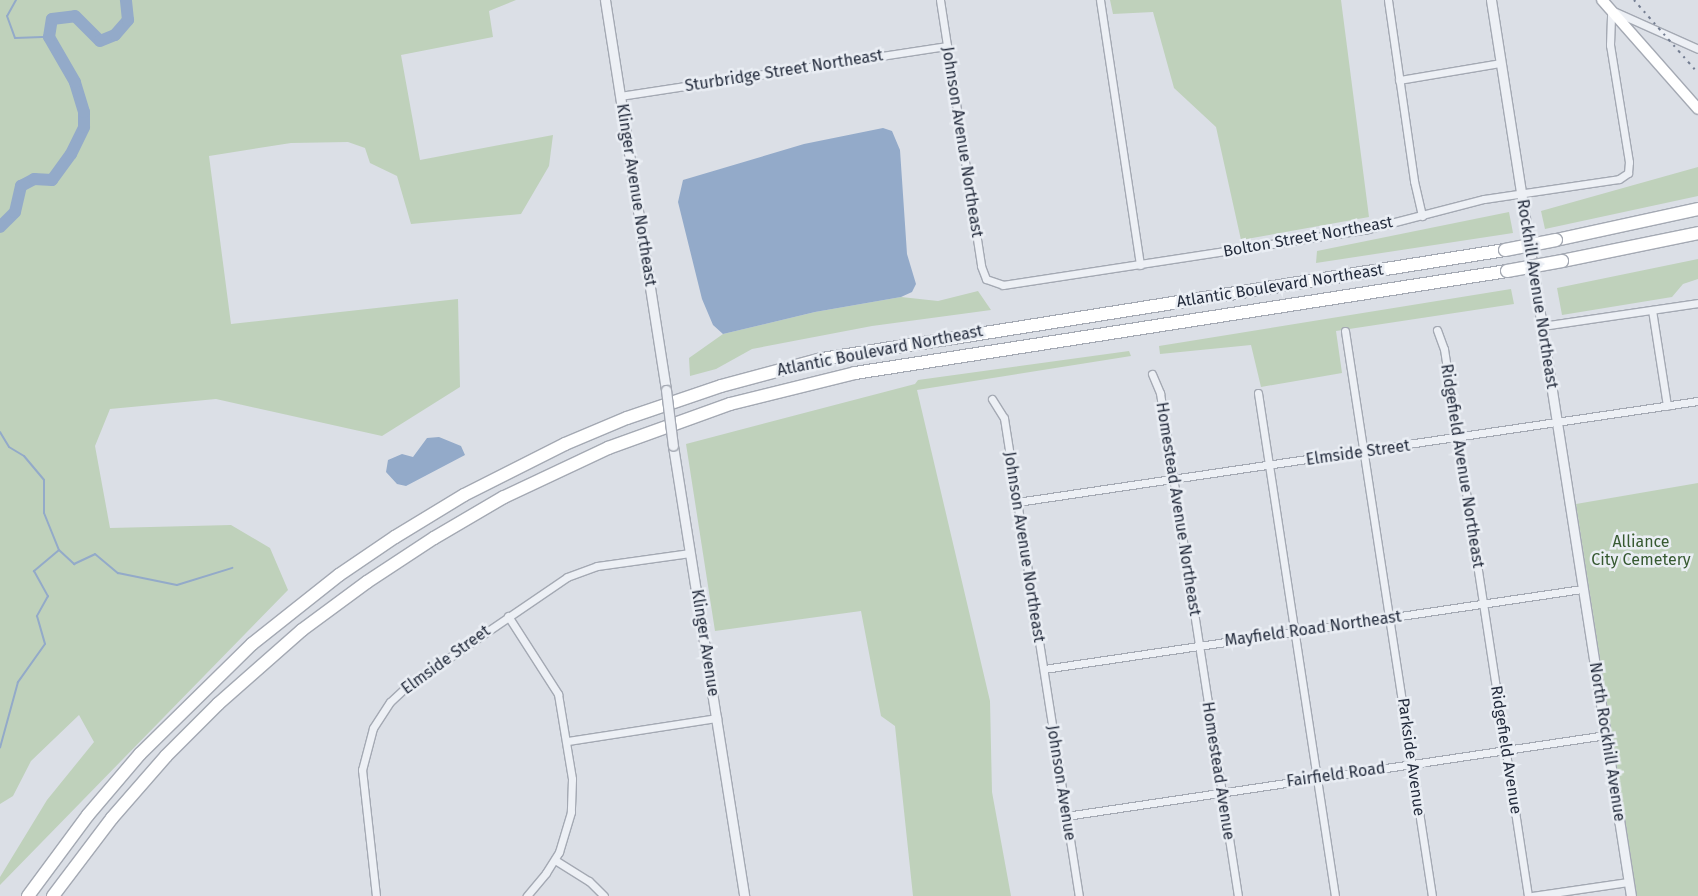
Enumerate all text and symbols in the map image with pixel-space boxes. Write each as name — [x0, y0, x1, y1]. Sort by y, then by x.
street label: Johnson Avenue Northeast — [937, 45, 987, 239]
street label: Sturbridge Street Northeast — [684, 46, 884, 96]
street label: Klinger Avenue Northeast — [612, 102, 660, 288]
street label: Rockhill Avenue Northeast — [1513, 198, 1561, 390]
street label: Bolton Street Northeast — [1222, 213, 1394, 261]
street label: Atlantic Boulevard Northeast — [1175, 260, 1385, 312]
street label: Atlantic Boulevard Northeast — [776, 322, 984, 380]
street label: Ridgefield Avenue Northeast — [1436, 363, 1488, 569]
street label: Homestead Avenue Northeast — [1152, 401, 1204, 617]
street label: Elmside Street — [1305, 436, 1411, 470]
street label: Johnson Avenue Northeast — [999, 450, 1049, 644]
park label: Alliance City Cemetery — [1591, 532, 1691, 570]
street label: Klinger Avenue — [687, 588, 723, 698]
street label: Mayfield Road Northeast — [1223, 607, 1403, 651]
street label: Elmside Street — [398, 621, 494, 699]
street label: North Rockhill Avenue — [1585, 661, 1629, 823]
street label: Ridgefield Avenue — [1486, 684, 1526, 816]
street label: Parkside Avenue — [1393, 697, 1429, 817]
street label: Homestead Avenue — [1198, 700, 1238, 842]
street label: Johnson Avenue — [1042, 724, 1080, 842]
street label: Fairfield Road — [1285, 759, 1387, 791]

